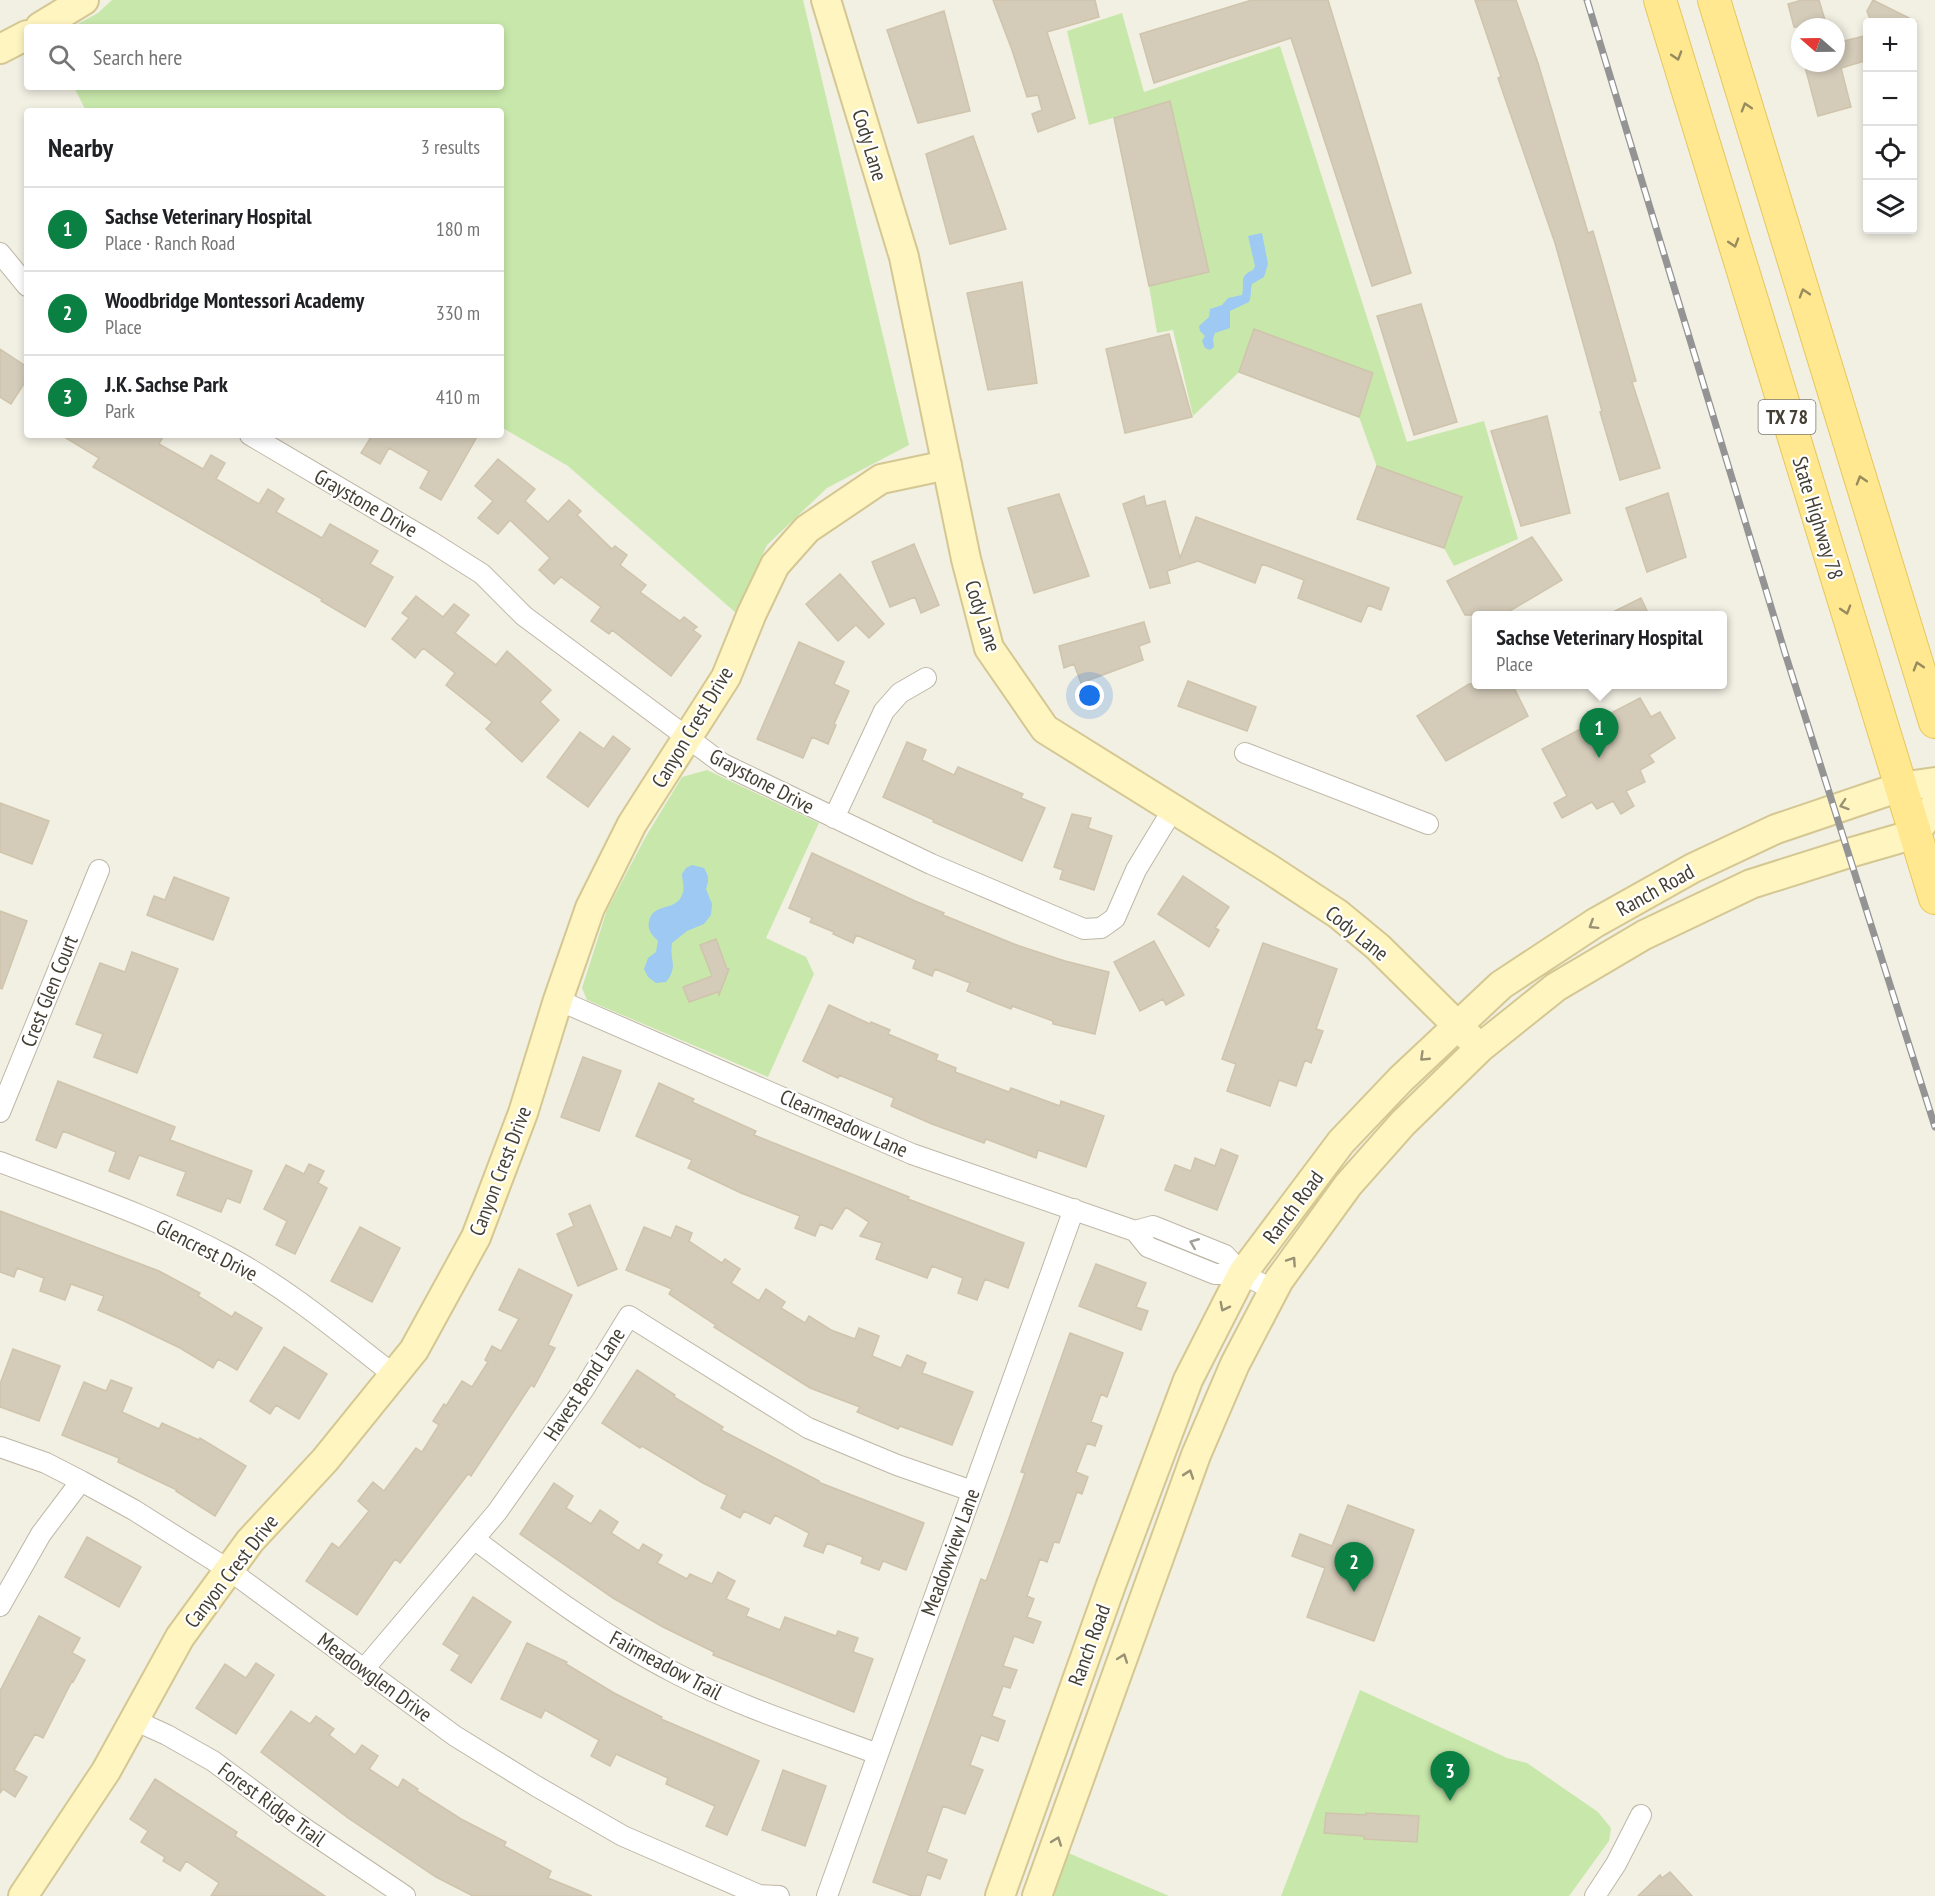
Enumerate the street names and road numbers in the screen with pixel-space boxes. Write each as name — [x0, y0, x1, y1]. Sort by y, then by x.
street label: Cody Lane — [846, 106, 894, 184]
road number: TX 78 — [1758, 400, 1816, 434]
street label: State Highway 78 — [1786, 453, 1850, 583]
street label: Graystone Drive — [310, 463, 422, 543]
street label: Cody Lane — [959, 577, 1007, 655]
street label: Canyon Crest Drive — [645, 661, 739, 793]
street label: Graystone Drive — [705, 742, 819, 820]
street label: Ranch Road — [1611, 858, 1699, 922]
street label: Cody Lane — [1320, 899, 1394, 967]
street label: Crest Glen Court — [14, 931, 84, 1051]
street label: Clearmeadow Lane — [776, 1083, 912, 1163]
street label: Canyon Crest Drive — [463, 1102, 537, 1240]
street label: Ranch Road — [1257, 1165, 1329, 1249]
street label: Glencrest Drive — [152, 1213, 262, 1287]
street label: Havest Bend Lane — [537, 1322, 631, 1446]
street label: Meadowview Lane — [915, 1485, 985, 1619]
street label: Canyon Crest Drive — [178, 1509, 284, 1633]
street label: Ranch Road — [1062, 1601, 1116, 1689]
street label: Fairmeadow Trail — [605, 1624, 727, 1706]
street label: Meadowglen Drive — [312, 1626, 438, 1728]
street label: Forest Ridge Trail — [213, 1756, 331, 1852]

